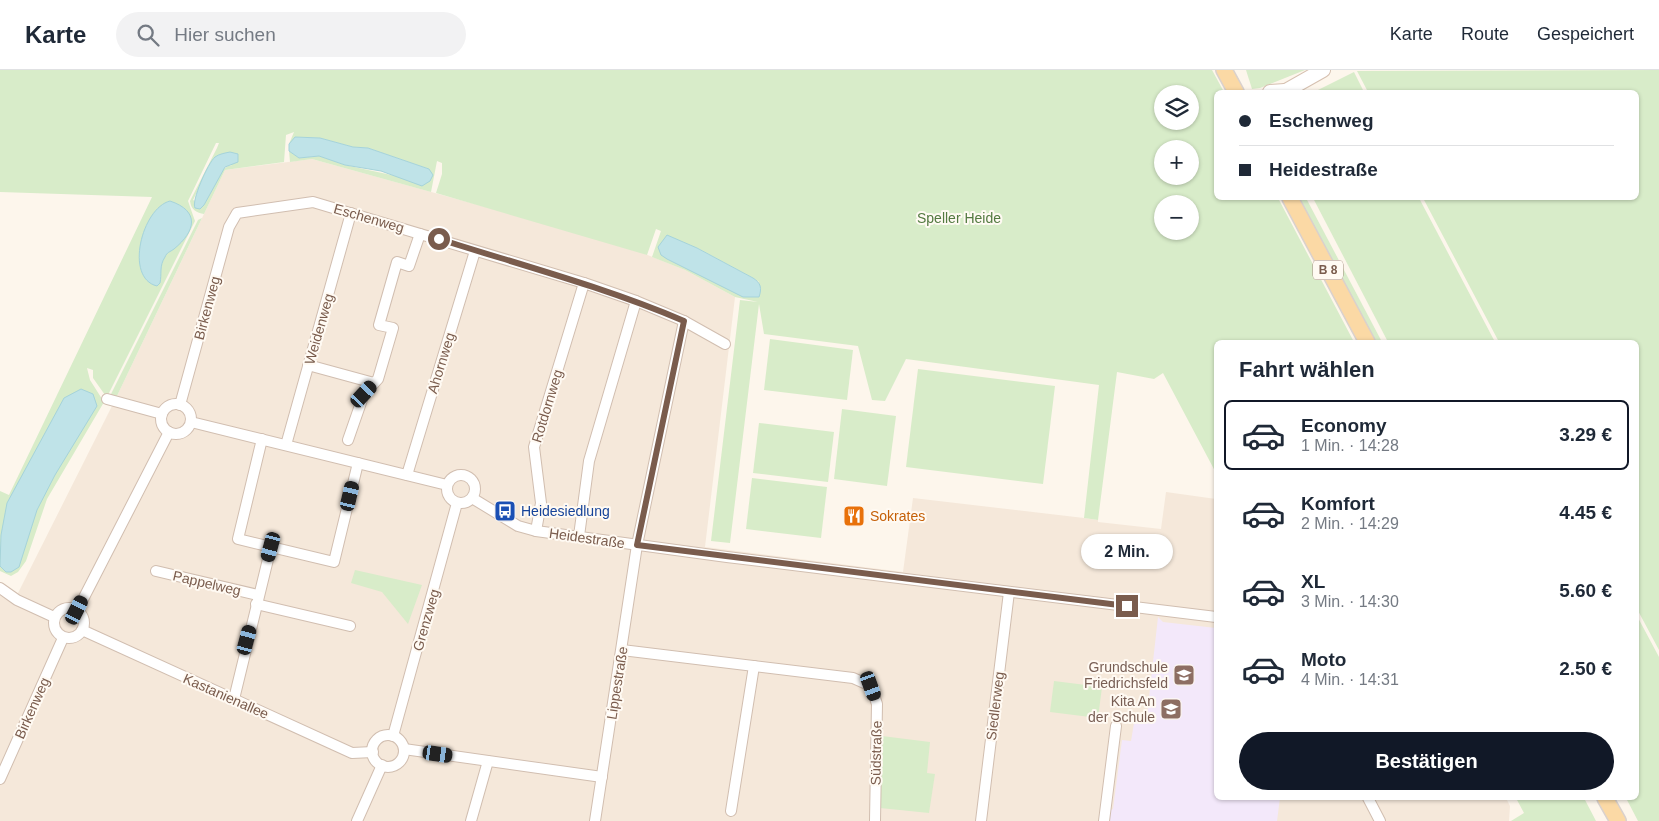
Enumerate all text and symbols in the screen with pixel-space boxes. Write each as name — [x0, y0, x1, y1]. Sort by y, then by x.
search box — [116, 12, 466, 57]
text: Karte — [25, 21, 86, 48]
icon: search — [134, 21, 162, 49]
text: Hier suchen — [174, 24, 276, 45]
text: Karte — [1390, 24, 1433, 44]
text: Route — [1461, 24, 1509, 44]
text: Gespeichert — [1537, 24, 1634, 44]
map controls — [1154, 85, 1199, 240]
button: layers — [1154, 85, 1199, 130]
text: Eschenweg — [1269, 110, 1374, 131]
button: + — [1154, 140, 1199, 185]
text: Heidestraße — [1269, 159, 1378, 180]
button: − — [1154, 195, 1199, 240]
street label: Eschenweg — [332, 200, 406, 236]
park label: Speller Heide — [917, 210, 1001, 226]
route start — [428, 228, 450, 250]
road number: B 8 — [1313, 260, 1343, 280]
street label: Birkenweg — [191, 274, 223, 342]
street label: Weidenweg — [301, 292, 337, 366]
street label: Ahornweg — [424, 331, 458, 395]
text: Fahrt wählen — [1239, 357, 1375, 382]
street label: Rotdornweg — [528, 368, 566, 444]
car — [348, 378, 379, 410]
icon: car — [1241, 413, 1286, 458]
text: Economy — [1301, 415, 1387, 436]
text: 3.29 € — [1559, 424, 1612, 445]
text: 1 Min. · 14:28 — [1301, 437, 1399, 454]
car — [339, 480, 360, 512]
icon: car — [1241, 491, 1286, 536]
text: Komfort — [1301, 493, 1375, 514]
bus stop icon: Heidesiedlung — [493, 499, 517, 523]
text: 4.45 € — [1559, 502, 1612, 523]
place label: Heidesiedlung — [521, 503, 610, 519]
restaurant icon: Sokrates — [842, 504, 866, 528]
place label: Sokrates — [870, 508, 925, 524]
text: 2 Min. · 14:29 — [1301, 515, 1399, 532]
street label: Heidestraße — [548, 525, 626, 551]
car — [259, 531, 282, 563]
callout: 2 Min. — [1081, 534, 1173, 568]
text: 2 Min. — [1104, 543, 1150, 560]
street label: Pappelweg — [171, 567, 243, 599]
icon: car — [1241, 569, 1286, 614]
text: XL — [1301, 571, 1325, 592]
text: 5.60 € — [1559, 580, 1612, 601]
street label: Grenzweg — [410, 587, 442, 653]
car — [63, 593, 90, 627]
text: 3 Min. · 14:30 — [1301, 593, 1399, 610]
route end — [1116, 595, 1138, 617]
car — [235, 624, 258, 656]
street label: Lippestraße — [603, 645, 631, 721]
icon: car — [1241, 647, 1286, 692]
text: Moto — [1301, 649, 1346, 670]
text: 2.50 € — [1559, 658, 1612, 679]
place label: Grundschule Friedrichsfeld — [1084, 659, 1168, 691]
school or university icon: Grundschule Friedrichsfeld — [1172, 663, 1196, 687]
car — [858, 669, 883, 703]
street label: Kastanienallee — [181, 670, 271, 722]
street label: Siedlerweg — [983, 671, 1007, 741]
text: 4 Min. · 14:31 — [1301, 671, 1399, 688]
street label: Birkenweg — [11, 675, 53, 741]
place label: Kita An der Schule — [1088, 693, 1155, 725]
school or university icon: Kita An der Schule — [1159, 697, 1183, 721]
street label: Südstraße — [867, 720, 885, 785]
button: Bestätigen — [1239, 732, 1614, 790]
car — [422, 744, 453, 764]

